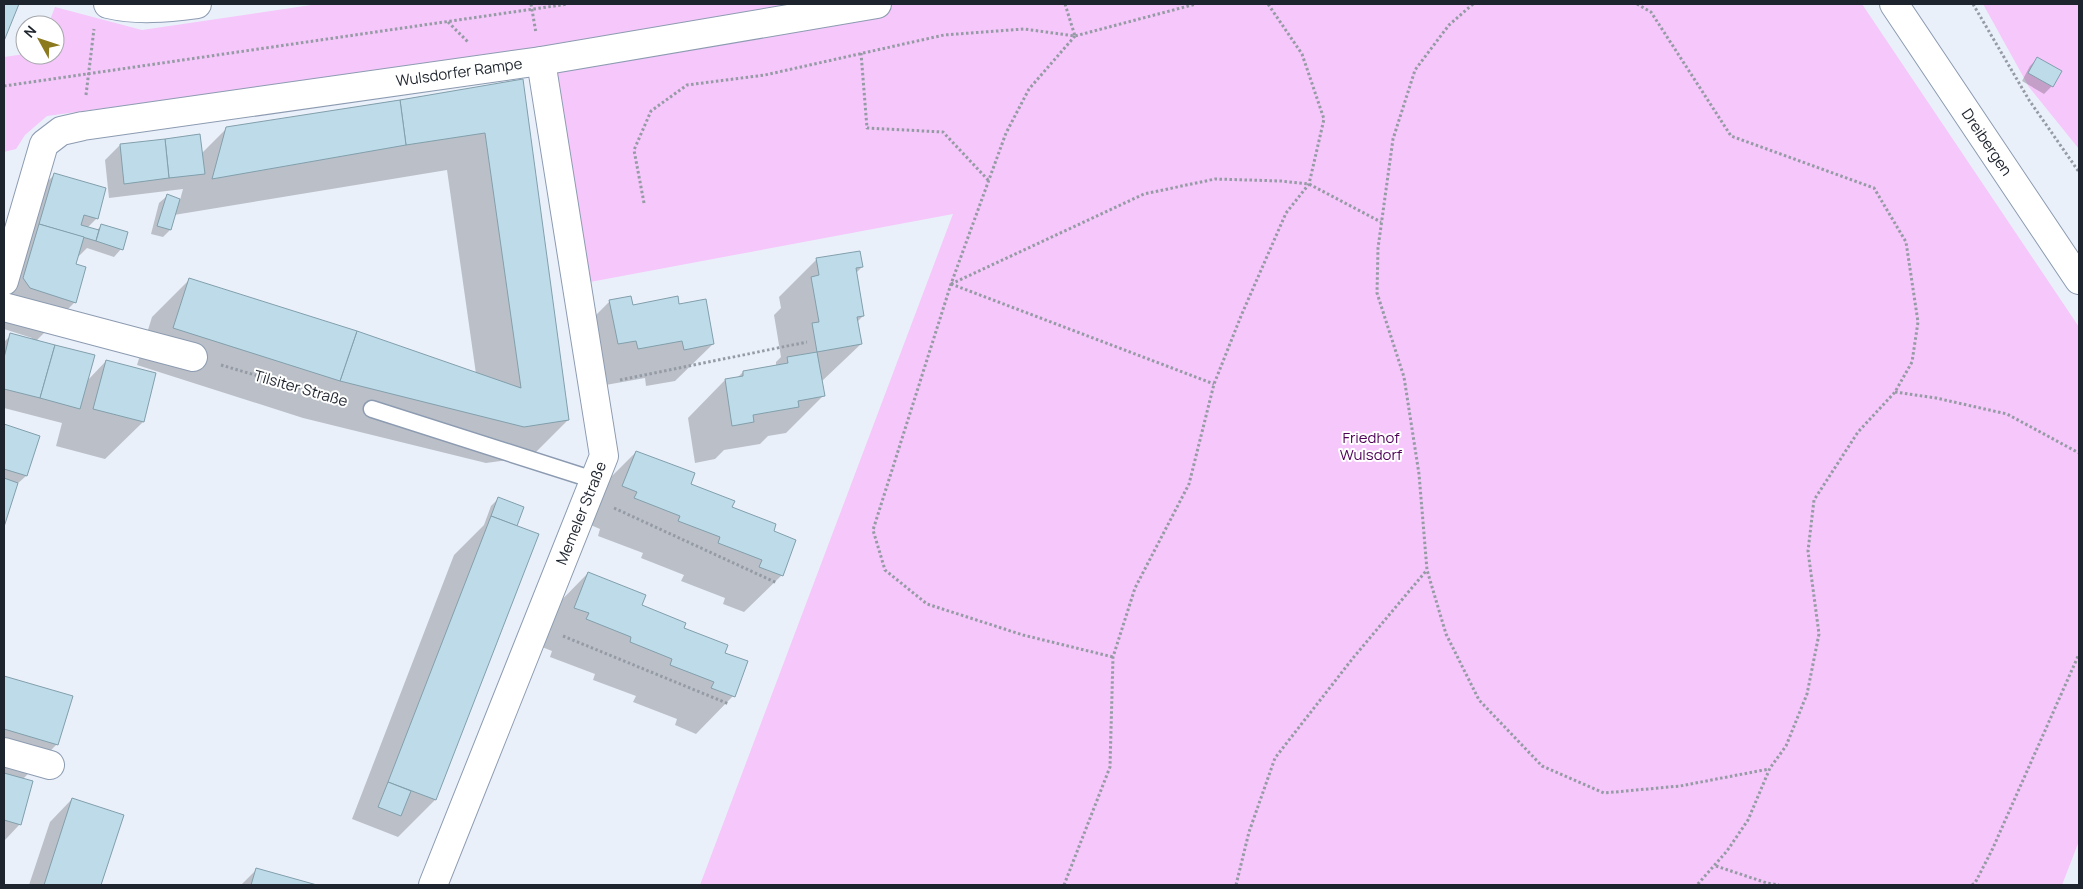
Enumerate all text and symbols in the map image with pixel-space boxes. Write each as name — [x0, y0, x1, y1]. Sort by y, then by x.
north arrow — [15, 15, 65, 65]
text: N — [19, 21, 40, 41]
street label: Wulsdorfer Rampe — [394, 53, 524, 91]
street label: Dreibergen — [1957, 104, 2017, 180]
street label: Tilsiter Straße — [252, 365, 351, 411]
park label: Friedhof Wulsdorf — [1340, 427, 1403, 465]
street label: Memeler Straße — [551, 458, 611, 568]

